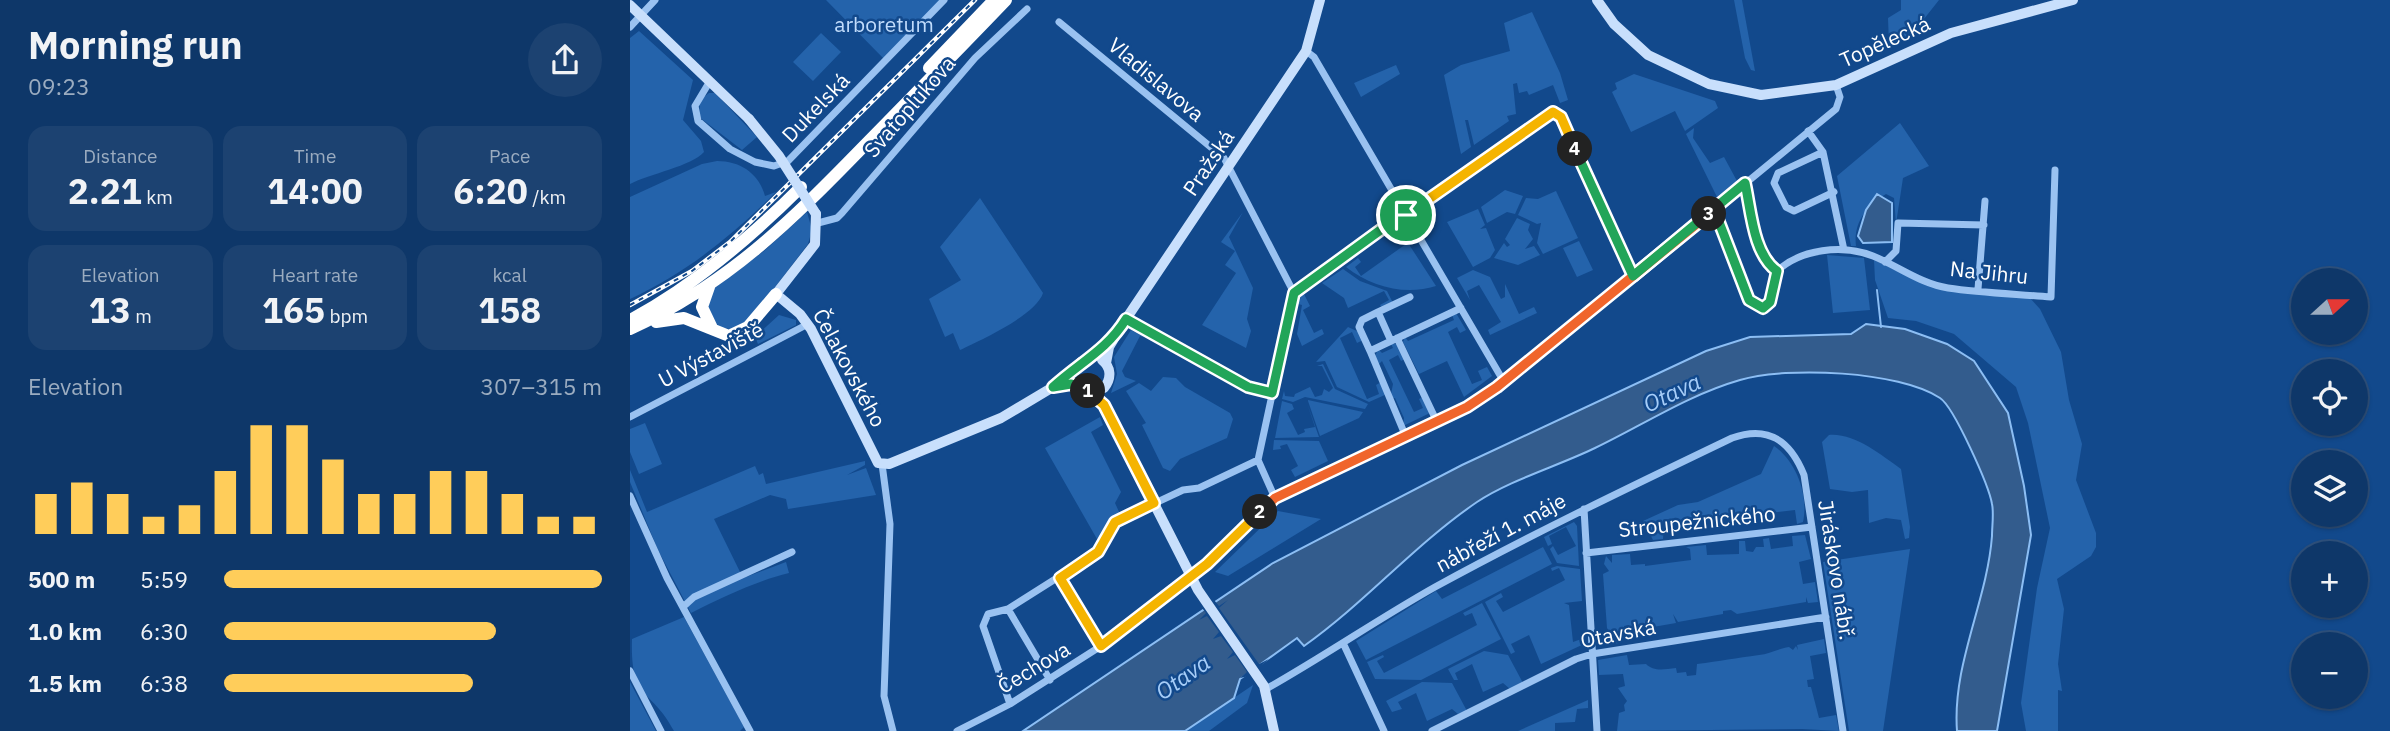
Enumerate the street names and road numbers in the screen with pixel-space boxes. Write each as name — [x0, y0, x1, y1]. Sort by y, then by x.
street label: Topělecká — [1835, 9, 1934, 73]
street label: Vladislavova — [1103, 31, 1211, 128]
street label: Svatoplukova — [857, 50, 961, 163]
street label: Dukelská — [775, 67, 855, 148]
street label: Pražská — [1176, 124, 1240, 201]
street label: Na Jihru — [1949, 254, 2030, 290]
street label: Čelakovského — [807, 303, 893, 432]
street label: U Výstaviště — [653, 315, 768, 394]
street label: nábřeží 1. máje — [1430, 486, 1571, 578]
street label: Jiráskovo nábř. — [1812, 498, 1862, 642]
street label: Stroupežnického — [1617, 499, 1777, 543]
street label: Otavská — [1578, 612, 1658, 654]
street label: Čechova — [992, 635, 1075, 700]

